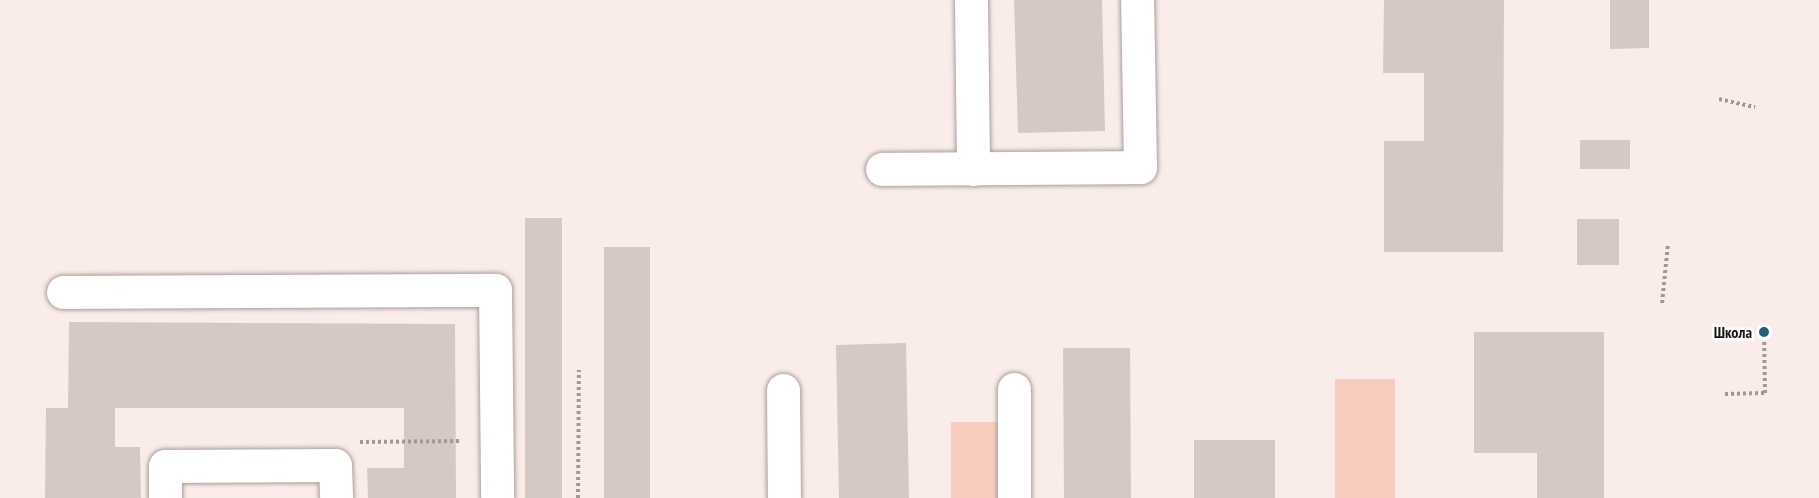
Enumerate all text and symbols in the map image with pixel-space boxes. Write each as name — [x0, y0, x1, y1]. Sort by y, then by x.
place label: Школа — [1714, 322, 1752, 342]
marker: Школа — [1757, 325, 1771, 339]

